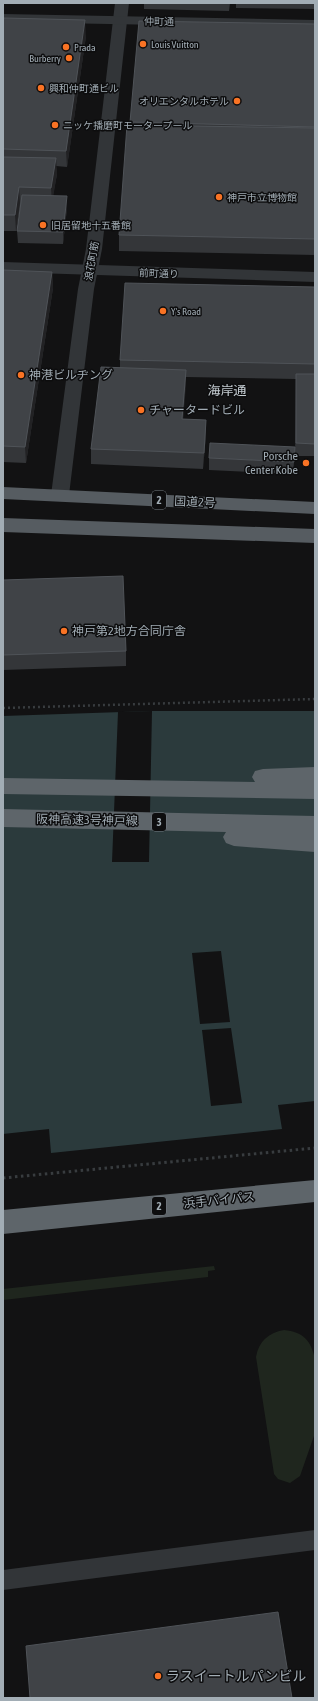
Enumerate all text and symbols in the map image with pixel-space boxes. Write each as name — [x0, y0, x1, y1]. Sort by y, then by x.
street label: 仲町通 — [144, 16, 174, 27]
marker: Louis Vuitton — [138, 39, 148, 49]
place label: Louis Vuitton — [151, 39, 199, 50]
marker: Prada — [61, 42, 71, 52]
place label: Prada — [74, 42, 96, 53]
place label: Burberry — [29, 53, 61, 64]
marker: Burberry — [64, 53, 74, 63]
marker: 興和仲町通ビル — [36, 83, 46, 93]
place label: 興和仲町通ビル — [49, 83, 119, 94]
place label: オリエンタルホテル — [139, 96, 229, 107]
marker: オリエンタルホテル — [232, 96, 242, 106]
marker: ニッケ播磨町モータープール — [50, 120, 60, 130]
place label: ニッケ播磨町モータープール — [63, 120, 192, 131]
marker: 神戸市立博物館 — [214, 192, 224, 202]
place label: 神戸市立博物館 — [227, 192, 297, 203]
marker: 旧居留地十五番館 — [38, 220, 48, 230]
place label: 旧居留地十五番館 — [51, 220, 131, 231]
street label: 浪花町筋 — [83, 240, 100, 282]
street label: 前町通り — [139, 267, 179, 280]
marker: Y's Road — [158, 306, 168, 316]
place label: Y's Road — [171, 306, 201, 317]
place label: 神港ビルヂング — [29, 368, 113, 382]
marker: 神港ビルヂング — [16, 370, 26, 380]
district label: 海岸通 — [207, 383, 247, 398]
place label: チャータードビル — [149, 403, 245, 417]
marker: チャータードビル — [136, 405, 146, 415]
place label: Porsche Center Kobe — [245, 449, 298, 477]
marker: Porsche Center Kobe — [301, 458, 311, 468]
road number: 2 — [152, 491, 166, 509]
street label: 国道2号 — [174, 494, 216, 510]
place label: 神戸第2地方合同庁舎 — [72, 624, 186, 638]
marker: 神戸第2地方合同庁舎 — [59, 626, 69, 636]
street label: 阪神高速3号神戸線 — [36, 812, 138, 828]
road number: 3 — [152, 813, 166, 831]
street label: 浜手バイパス — [183, 1189, 255, 1211]
road number: 2 — [152, 1197, 166, 1215]
place label: ラスイートルパンビル — [166, 1668, 306, 1684]
marker: ラスイートルパンビル — [153, 1671, 163, 1681]

